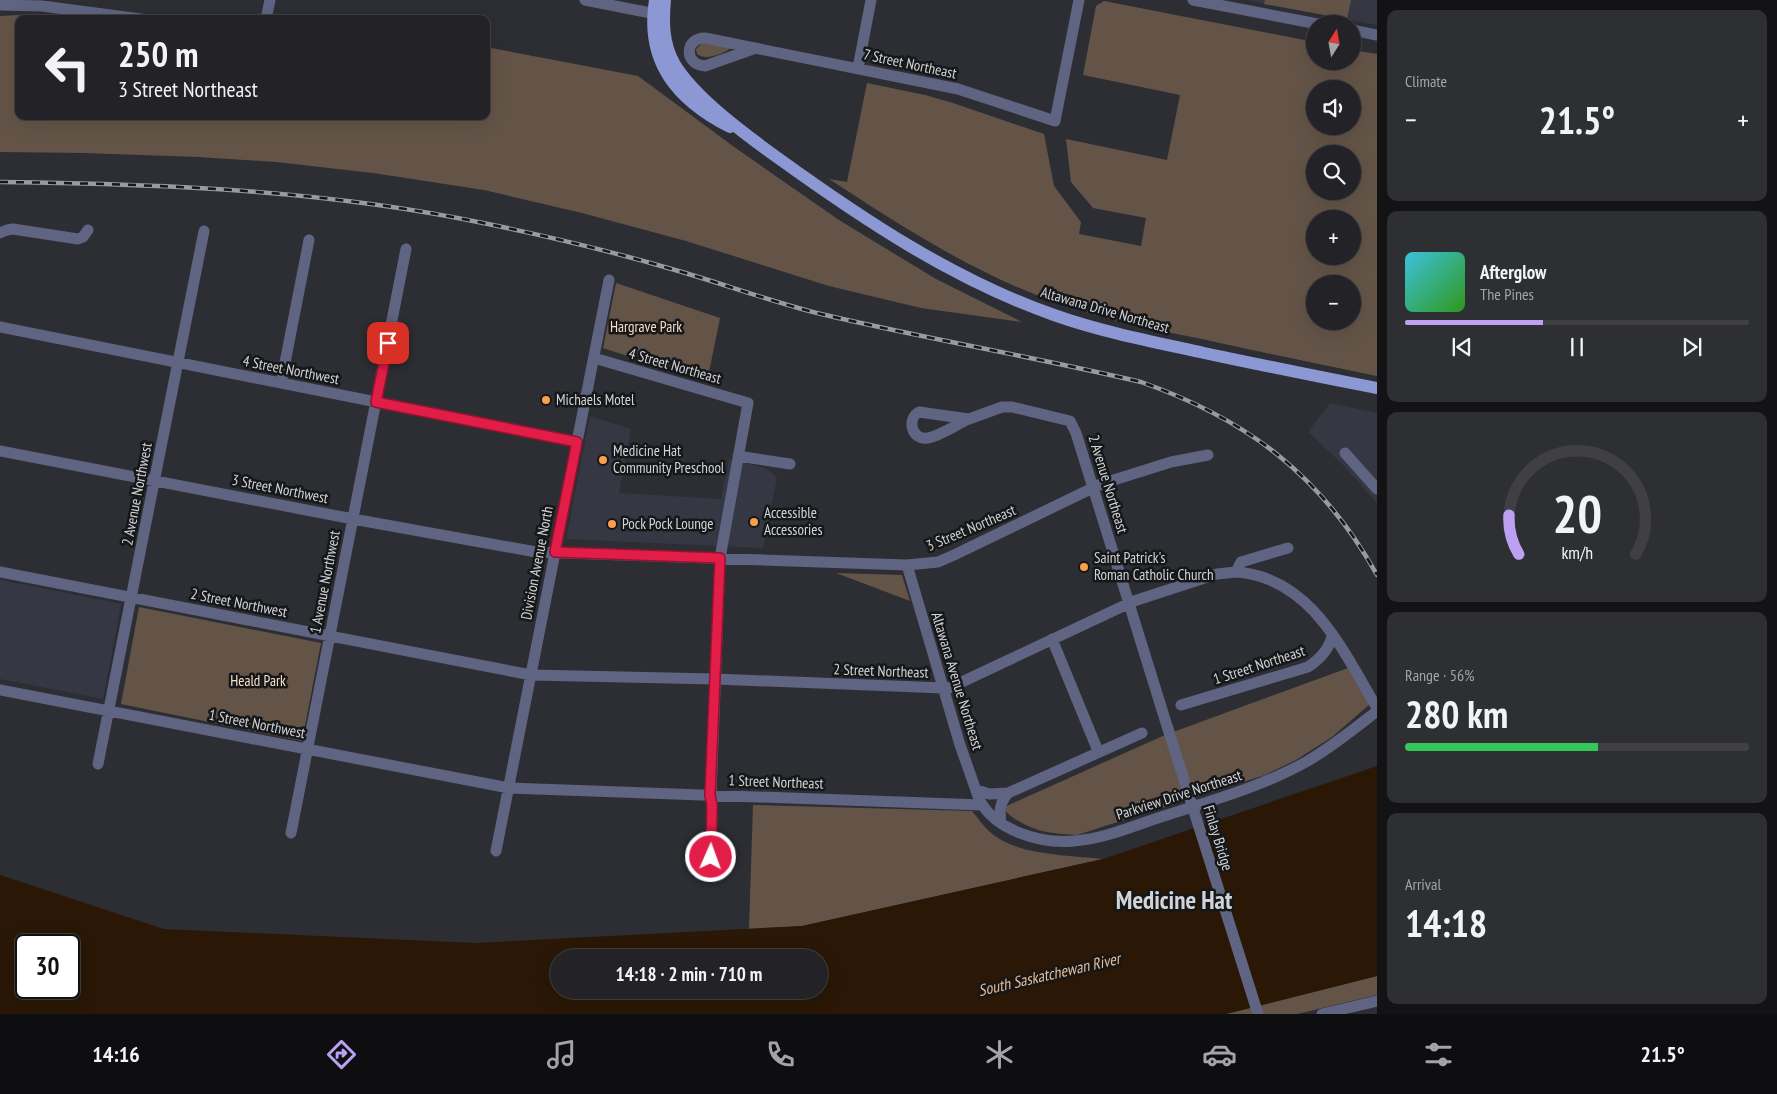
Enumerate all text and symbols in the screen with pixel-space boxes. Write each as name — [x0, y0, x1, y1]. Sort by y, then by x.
north arrow — [1306, 15, 1361, 70]
map controls — [1306, 15, 1361, 330]
text: 250 m — [118, 31, 199, 77]
icon: left — [35, 35, 100, 100]
street label: 7 Street Northeast — [862, 44, 958, 83]
text: Climate — [1405, 71, 1447, 91]
text: 3 Street Northeast — [118, 75, 258, 103]
button: sound — [1306, 80, 1361, 135]
text: 21.5° — [1539, 95, 1615, 144]
text: − — [1405, 101, 1417, 138]
text: + — [1737, 101, 1749, 138]
button: search — [1306, 145, 1361, 200]
button: + — [1306, 210, 1361, 265]
text: Afterglow — [1480, 260, 1546, 284]
button: − — [1306, 275, 1361, 330]
street label: Altawana Drive Northeast — [1039, 282, 1172, 337]
text: The Pines — [1480, 284, 1534, 304]
park label: Hargrave Park — [610, 317, 682, 336]
pin — [367, 322, 409, 364]
icon: arrive — [374, 329, 402, 357]
icon: previous — [1448, 333, 1476, 361]
icon: pause — [1563, 333, 1591, 361]
icon: next — [1678, 333, 1706, 361]
street label: 4 Street Northeast — [627, 343, 724, 388]
street label: 4 Street Northwest — [241, 351, 341, 388]
place label: Michaels Motel — [556, 390, 635, 409]
marker: Michaels Motel — [540, 394, 552, 406]
street label: 2 Avenue Northeast — [1085, 432, 1132, 535]
street label: 2 Avenue Northwest — [117, 441, 156, 547]
place label: Medicine Hat Community Preschool — [613, 441, 725, 477]
marker: Medicine Hat Community Preschool — [597, 454, 609, 466]
street label: 3 Street Northwest — [230, 470, 330, 507]
text: 20 — [1552, 480, 1602, 547]
street label: 3 Street Northeast — [923, 500, 1018, 555]
place label: Accessible Accessories — [764, 503, 823, 539]
street label: Division Avenue North — [516, 505, 557, 621]
place label: Pock Pock Lounge — [622, 514, 713, 533]
marker: Accessible Accessories — [748, 516, 760, 528]
marker: Pock Pock Lounge — [606, 518, 618, 530]
street label: 1 Avenue Northwest — [305, 529, 344, 635]
text: km/h — [1561, 541, 1593, 564]
place label: Saint Patrick's Roman Catholic Church — [1094, 548, 1214, 584]
marker: Saint Patrick's Roman Catholic Church — [1078, 561, 1090, 573]
street label: 2 Street Northwest — [189, 584, 289, 621]
street label: Altawana Avenue Northeast — [927, 610, 987, 752]
street label: 1 Street Northeast — [1211, 641, 1307, 688]
street label: 2 Street Northeast — [833, 659, 929, 682]
text: Range · 56% — [1405, 665, 1474, 685]
park label: Heald Park — [230, 671, 286, 690]
text: 280 km — [1405, 689, 1508, 738]
street label: 1 Street Northwest — [207, 705, 307, 742]
street label: Parkview Drive Northeast — [1114, 765, 1244, 824]
street label: 1 Street Northeast — [728, 770, 824, 793]
street label: Finlay Bridge — [1200, 803, 1237, 873]
position arrow — [684, 830, 736, 882]
text: Arrival — [1405, 874, 1441, 894]
district label: Medicine Hat — [1116, 884, 1233, 916]
text: 14:18 — [1405, 898, 1487, 947]
speed limit sign: 30 — [15, 934, 80, 999]
water label: South Saskatchewan River — [976, 947, 1124, 1000]
text: 14:18 · 2 min · 710 m — [616, 962, 762, 986]
icon: directions — [324, 1037, 359, 1072]
icon: music — [544, 1037, 579, 1072]
icon: phone — [763, 1037, 798, 1072]
icon: climate — [982, 1037, 1017, 1072]
icon: car — [1202, 1037, 1237, 1072]
icon: filters — [1421, 1037, 1456, 1072]
text: 14:16 — [92, 1040, 140, 1068]
text: 21.5° — [1641, 1040, 1685, 1068]

